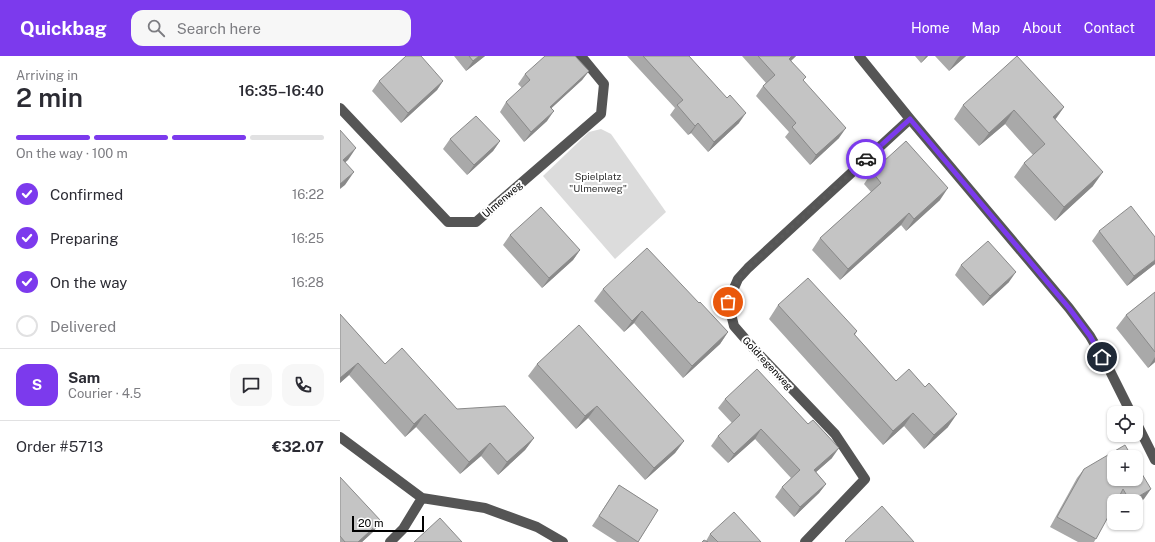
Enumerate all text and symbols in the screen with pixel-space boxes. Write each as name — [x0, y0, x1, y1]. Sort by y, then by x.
search box — [131, 10, 411, 46]
text: Quickbag — [20, 17, 107, 39]
icon: search — [145, 17, 167, 39]
text: Search here — [177, 20, 261, 37]
text: Home — [911, 20, 950, 36]
text: Map — [972, 20, 1000, 36]
text: About — [1022, 20, 1062, 36]
text: Contact — [1084, 20, 1135, 36]
text: Arriving in — [16, 68, 78, 83]
text: 2 min — [16, 82, 83, 113]
text: 16:35–16:40 — [238, 82, 324, 99]
courier — [846, 139, 886, 179]
text: On the way · 100 m — [16, 146, 128, 161]
icon: car — [855, 148, 877, 170]
park label: Spielplatz "Ulmenweg" — [569, 170, 627, 194]
street label: Ulmenweg — [479, 178, 525, 220]
icon: check — [16, 183, 38, 205]
text: Confirmed — [50, 186, 123, 203]
text: 16:22 — [292, 187, 324, 202]
icon: check — [16, 227, 38, 249]
text: Preparing — [50, 230, 119, 247]
text: 16:25 — [291, 231, 324, 246]
icon: check — [16, 271, 38, 293]
text: On the way — [50, 274, 127, 291]
text: 16:28 — [291, 275, 324, 290]
pin — [711, 285, 745, 319]
icon: bag — [717, 291, 739, 313]
text: Delivered — [50, 318, 116, 335]
street label: Goldregenweg — [740, 334, 796, 392]
pin — [1085, 340, 1119, 374]
icon: home — [1091, 346, 1113, 368]
button: chat — [230, 364, 272, 406]
button: phone — [282, 364, 324, 406]
text: Sam — [68, 369, 100, 386]
text: S — [32, 376, 42, 393]
text: Courier · 4.5 — [68, 386, 141, 401]
map controls — [1107, 406, 1143, 530]
button: locate — [1107, 406, 1143, 442]
text: Order #5713 — [16, 438, 103, 455]
text: €32.07 — [272, 438, 324, 455]
button: + — [1107, 450, 1143, 486]
button: − — [1107, 494, 1143, 530]
scale bar — [352, 514, 424, 533]
text: 20 m — [358, 517, 383, 529]

